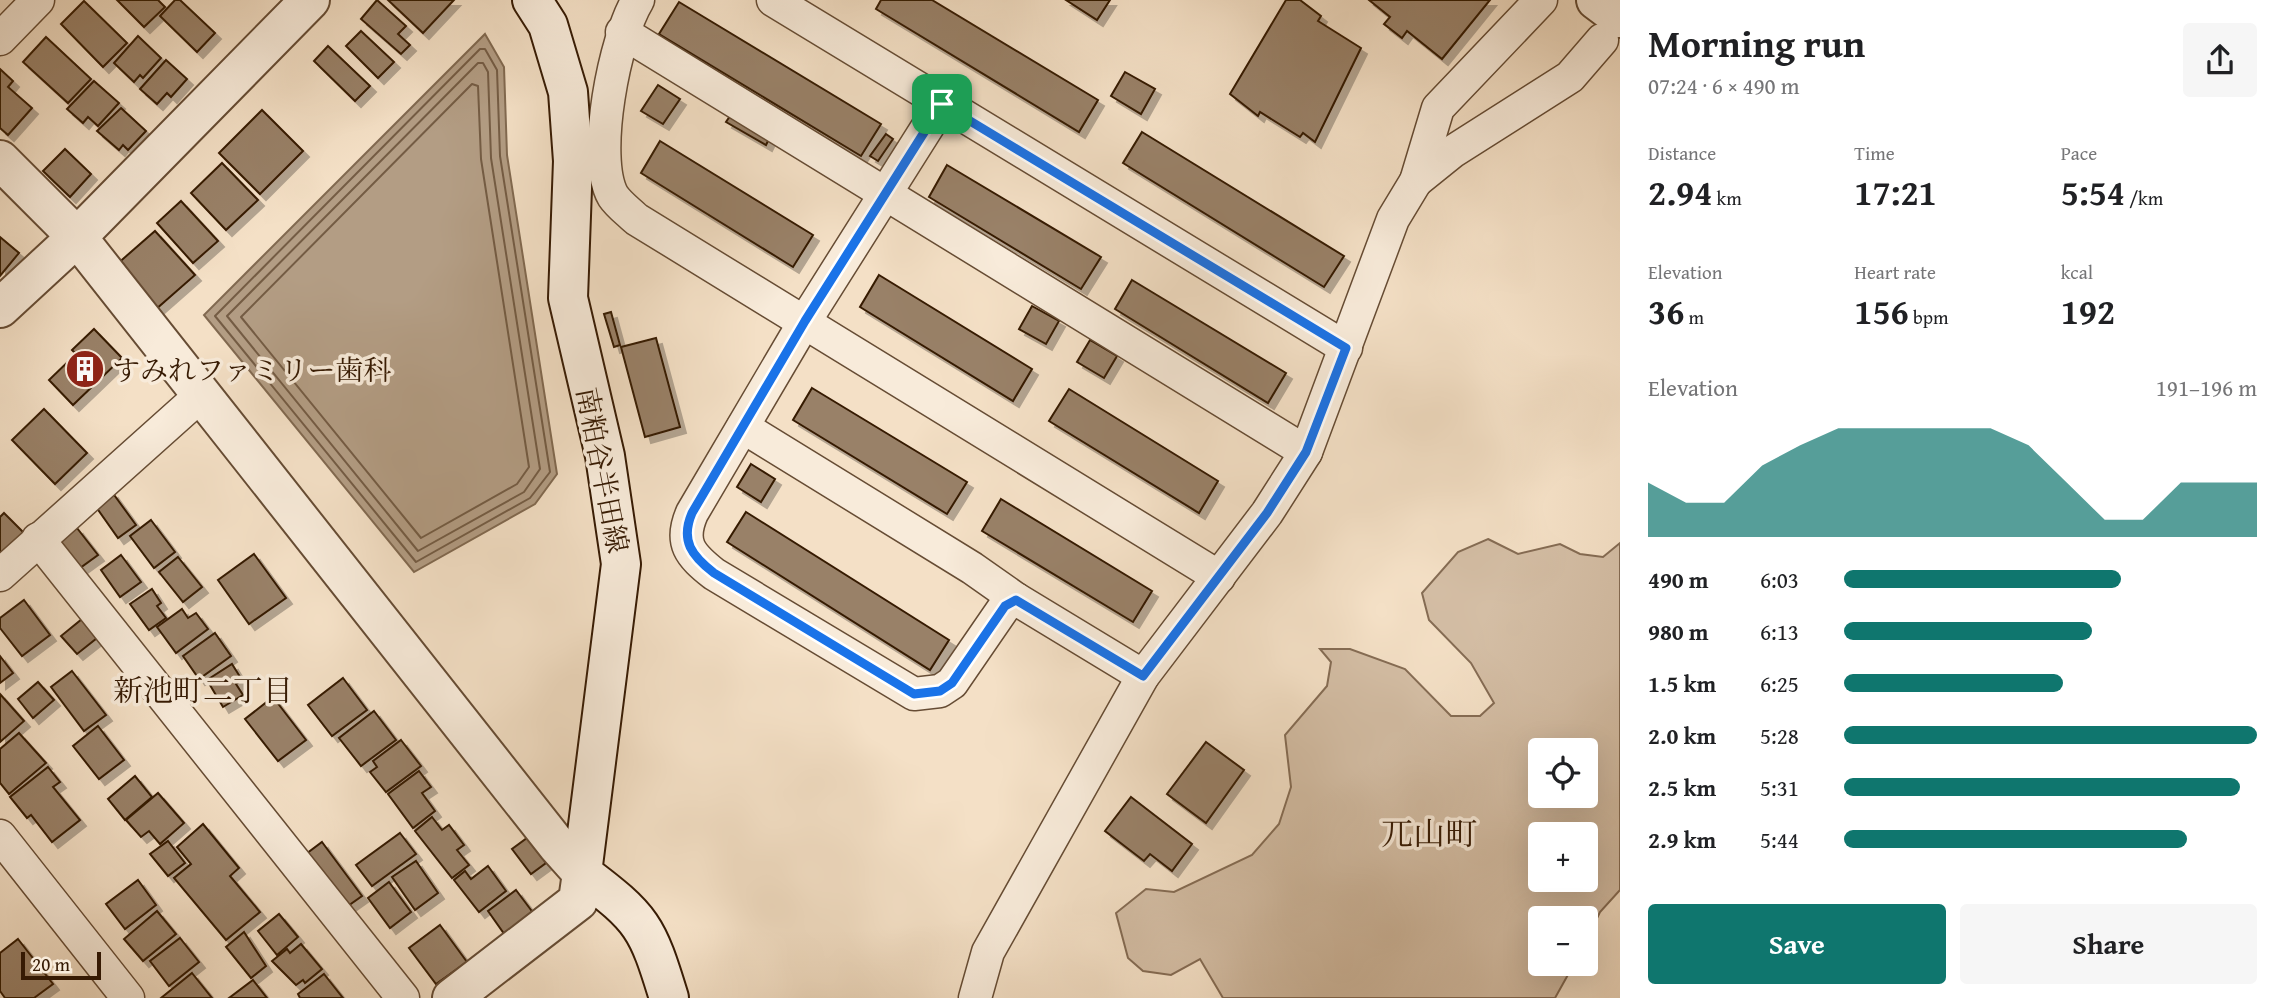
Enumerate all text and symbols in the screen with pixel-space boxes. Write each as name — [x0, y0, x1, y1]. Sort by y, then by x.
text: Morning run — [1648, 15, 1865, 71]
button: share — [2183, 23, 2257, 97]
text: 07:24 · 6 × 490 m — [1648, 69, 1800, 102]
pin — [912, 74, 972, 134]
icon: arrive — [923, 85, 961, 123]
text: Distance — [1648, 139, 1716, 167]
text: Time — [1854, 139, 1895, 167]
text: Pace — [2061, 139, 2097, 167]
text: 2.94 — [1648, 167, 1712, 218]
text: 17:21 — [1854, 167, 1937, 218]
text: 5:54 — [2061, 167, 2125, 218]
text: km — [1712, 184, 1742, 212]
text: /km — [2125, 184, 2163, 212]
text: Elevation — [1648, 258, 1722, 286]
text: Heart rate — [1854, 258, 1936, 286]
text: kcal — [2061, 258, 2093, 286]
text: 36 — [1648, 286, 1684, 337]
text: 156 — [1854, 286, 1909, 337]
text: 192 — [2061, 286, 2115, 337]
text: m — [1684, 303, 1704, 331]
text: bpm — [1909, 303, 1949, 331]
building icon: すみれファミリー歯科 — [64, 348, 106, 390]
place label: すみれファミリー歯科 — [112, 349, 391, 390]
text: Elevation — [1648, 371, 1738, 404]
text: 191–196 m — [2156, 371, 2257, 404]
street label: 南粕谷半田線 — [567, 384, 639, 556]
text: 490 m — [1648, 563, 1709, 596]
text: 6:03 — [1760, 563, 1799, 596]
text: 980 m — [1648, 615, 1709, 648]
text: 6:13 — [1760, 615, 1799, 648]
text: 1.5 km — [1648, 667, 1716, 700]
text: 6:25 — [1760, 667, 1799, 700]
district label: 新池町二丁目 — [113, 668, 293, 712]
text: 2.0 km — [1648, 719, 1716, 752]
text: 5:28 — [1760, 719, 1799, 752]
map controls — [1528, 738, 1598, 976]
button: locate — [1528, 738, 1598, 808]
text: 2.5 km — [1648, 771, 1716, 804]
text: 5:31 — [1760, 771, 1799, 804]
district label: 兀山町 — [1381, 810, 1477, 857]
button: + — [1528, 822, 1598, 892]
text: 2.9 km — [1648, 823, 1716, 856]
text: 5:44 — [1760, 823, 1799, 856]
button: Save — [1648, 904, 1946, 984]
button: Share — [1960, 904, 2257, 984]
button: − — [1528, 906, 1598, 976]
scale bar — [21, 949, 102, 981]
text: 20 m — [32, 950, 70, 978]

